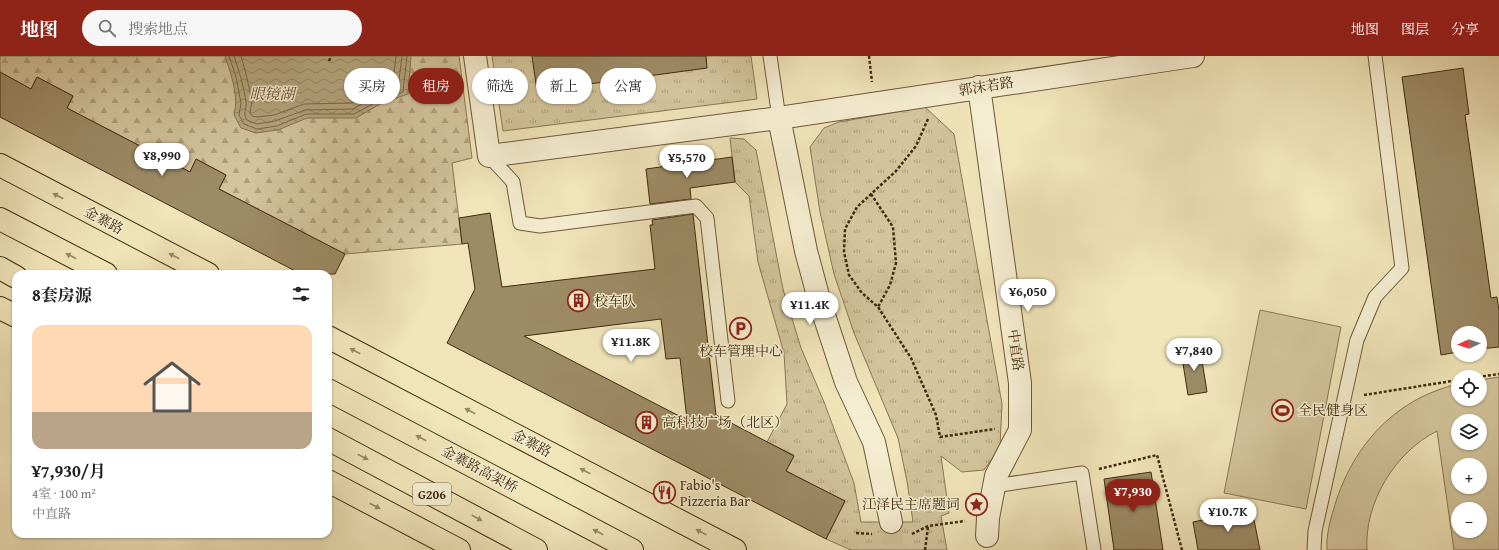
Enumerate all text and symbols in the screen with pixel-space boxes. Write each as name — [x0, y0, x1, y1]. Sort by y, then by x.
search box — [82, 10, 362, 46]
text: 地图 — [20, 15, 58, 43]
icon: search — [96, 17, 118, 39]
text: 搜索地点 — [128, 18, 188, 39]
text: 地图 — [1351, 19, 1379, 39]
text: 图层 — [1401, 19, 1429, 39]
text: 分享 — [1451, 19, 1479, 39]
chip: 买房 — [344, 68, 400, 104]
chip: 租房 — [408, 68, 464, 104]
chip: 筛选 — [472, 68, 528, 104]
chip: 新上 — [536, 68, 592, 104]
chip: 公寓 — [600, 68, 656, 104]
street label: 郭沫若路 — [957, 72, 1015, 100]
water label: 眼镜湖 — [249, 83, 297, 104]
pin: ¥8,990 — [129, 143, 195, 177]
pin: ¥5,570 — [654, 145, 720, 179]
text: ¥8,990 — [143, 146, 181, 165]
text: ¥5,570 — [668, 148, 706, 167]
one-way arrow — [53, 192, 64, 199]
street label: 金寨路 — [81, 201, 127, 239]
one-way arrow — [65, 253, 77, 259]
one-way arrow — [168, 253, 179, 259]
pin: ¥6,050 — [995, 279, 1061, 313]
text: 8套房源 — [32, 282, 92, 307]
text: ¥6,050 — [1009, 282, 1047, 301]
icon: filters — [290, 283, 312, 305]
building icon: 校车队 — [565, 288, 591, 314]
place label: 校车队 — [594, 291, 636, 311]
pin: ¥11.4K — [777, 292, 843, 326]
text: ¥11.4K — [791, 295, 829, 314]
parking icon: 校车管理中心 — [728, 316, 754, 342]
north arrow — [1451, 326, 1487, 362]
map controls — [1451, 326, 1487, 538]
street label: 中直路 — [1003, 328, 1029, 372]
pin: ¥11.8K — [598, 329, 664, 363]
text: ¥11.8K — [612, 332, 650, 351]
pin: ¥7,840 — [1161, 338, 1227, 372]
place label: 校车管理中心 — [699, 341, 783, 361]
text: ¥7,840 — [1175, 341, 1213, 360]
one-way arrow — [349, 348, 361, 354]
icon: home — [136, 351, 208, 423]
button: locate — [1451, 370, 1487, 406]
sports icon: 全民健身区 — [1270, 397, 1296, 423]
place label: 全民健身区 — [1298, 400, 1368, 420]
one-way arrow — [465, 408, 476, 414]
building icon: 高科技广场（北区） — [633, 409, 659, 435]
place label: 高科技广场（北区） — [662, 412, 788, 432]
button: layers — [1451, 414, 1487, 450]
street label: 金寨路 — [509, 424, 555, 462]
one-way arrow — [415, 435, 427, 441]
street label: 金寨路高架桥 — [438, 440, 522, 498]
one-way arrow — [357, 454, 368, 460]
text: ¥7,930/月 — [32, 458, 106, 483]
button: + — [1451, 458, 1487, 494]
one-way arrow — [580, 468, 591, 475]
place label: Fabio's Pizzeria Bar — [680, 475, 750, 511]
pin: ¥7,930 — [1100, 479, 1166, 513]
restaurant icon: Fabio's Pizzeria Bar — [652, 480, 678, 506]
text: ¥7,930 — [1114, 482, 1152, 501]
road number: G206 — [413, 483, 451, 505]
text: 4室 · 100 m² — [32, 484, 96, 503]
place icon: 江泽民主席题词 — [963, 491, 989, 517]
place label: 江泽民主席题词 — [862, 494, 960, 514]
pin: ¥10.7K — [1195, 499, 1261, 533]
text: ¥10.7K — [1209, 502, 1247, 521]
button: − — [1451, 502, 1487, 538]
one-way arrow — [369, 503, 381, 509]
text: 中直路 — [32, 504, 71, 523]
one-way arrow — [471, 515, 483, 522]
one-way arrow — [592, 528, 604, 535]
one-way arrow — [695, 529, 706, 535]

